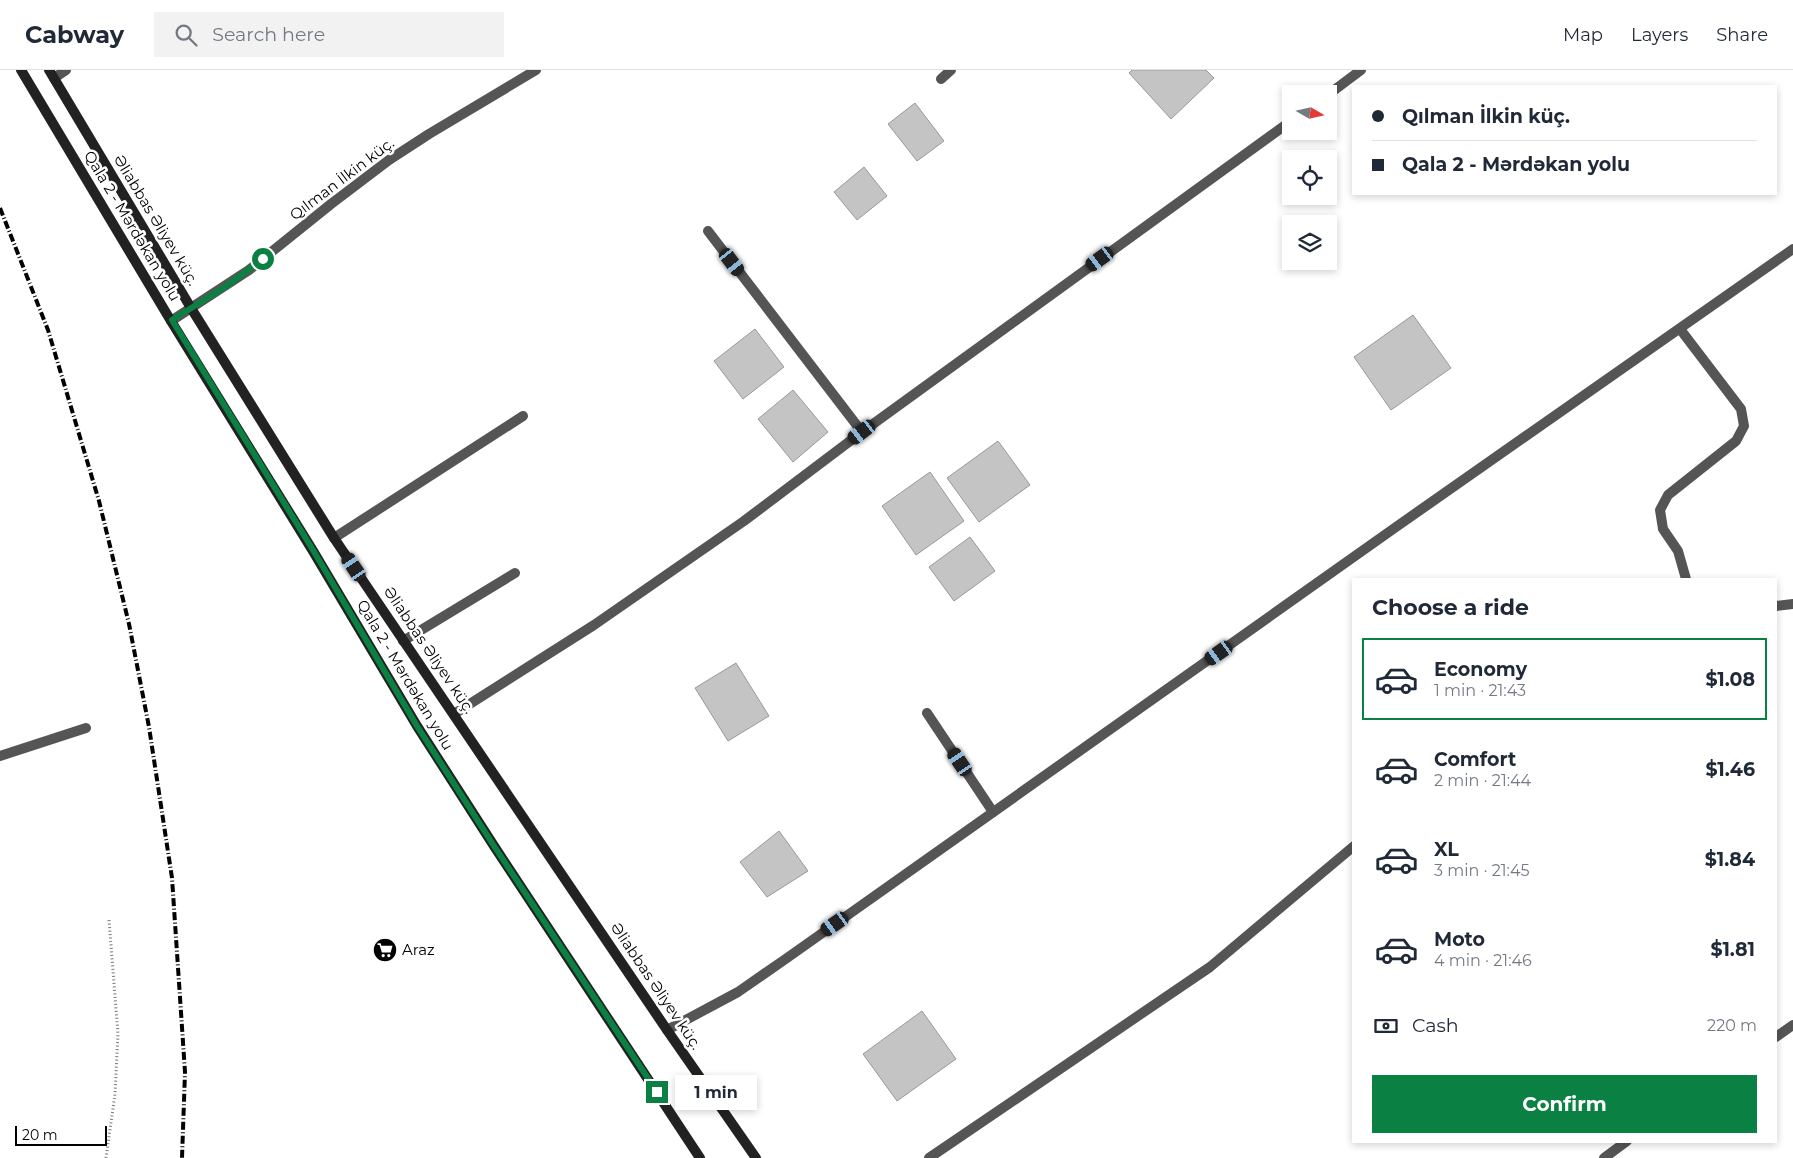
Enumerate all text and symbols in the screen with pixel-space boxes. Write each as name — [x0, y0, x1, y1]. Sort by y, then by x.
search box — [154, 12, 504, 57]
text: Cabway — [25, 20, 124, 49]
icon: search — [172, 21, 200, 49]
text: Search here — [212, 23, 325, 46]
text: Map — [1563, 24, 1603, 46]
text: Layers — [1631, 24, 1688, 46]
text: Share — [1716, 24, 1768, 46]
north arrow — [1282, 85, 1338, 140]
map controls — [1282, 85, 1337, 270]
text: Qılman İlkin küç. — [1402, 105, 1570, 128]
street label: Qılman İlkin küç. — [286, 133, 398, 224]
street label: Qala 2 - Mərdəkan yolu — [80, 147, 185, 304]
button: locate — [1282, 150, 1337, 205]
street label: Əliabbas Əliyev küç. — [110, 151, 203, 289]
text: Qala 2 - Mərdəkan yolu — [1402, 153, 1630, 176]
button: layers — [1282, 215, 1337, 270]
car — [1083, 244, 1116, 274]
car — [716, 246, 747, 278]
route start — [252, 248, 274, 270]
car — [845, 417, 878, 447]
car — [339, 550, 368, 584]
street label: Əliabbas Əliyev küç. — [380, 582, 479, 717]
text: Choose a ride — [1372, 594, 1529, 621]
street label: Qala 2 - Mərdəkan yolu — [353, 596, 458, 753]
car — [1202, 638, 1235, 668]
icon: car — [1374, 657, 1419, 702]
text: Economy — [1434, 658, 1527, 681]
text: $1.08 — [1705, 668, 1755, 691]
text: 1 min · 21:43 — [1434, 681, 1526, 700]
car — [945, 745, 974, 779]
icon: car — [1374, 747, 1419, 792]
text: Comfort — [1434, 748, 1516, 771]
text: $1.46 — [1705, 758, 1755, 781]
text: 2 min · 21:44 — [1434, 771, 1531, 790]
icon: car — [1374, 837, 1419, 882]
text: XL — [1434, 838, 1459, 861]
text: $1.84 — [1705, 848, 1755, 871]
text: 3 min · 21:45 — [1434, 861, 1530, 880]
car — [818, 909, 851, 939]
street label: Əliabbas Əliyev küç. — [607, 918, 706, 1053]
icon: car — [1374, 927, 1419, 972]
text: Moto — [1434, 928, 1485, 951]
supermarket icon: Araz — [372, 937, 398, 963]
text: $1.81 — [1710, 938, 1755, 961]
place label: Araz — [402, 940, 435, 959]
text: 4 min · 21:46 — [1434, 951, 1532, 970]
icon: cash — [1372, 1012, 1400, 1040]
text: Cash — [1412, 1014, 1459, 1037]
text: 220 m — [1707, 1016, 1757, 1035]
callout: 1 min — [674, 1074, 757, 1110]
button: Confirm — [1372, 1075, 1757, 1133]
route end — [646, 1081, 668, 1103]
text: 1 min — [694, 1083, 738, 1102]
scale bar — [15, 1123, 108, 1146]
text: 20 m — [22, 1126, 58, 1144]

